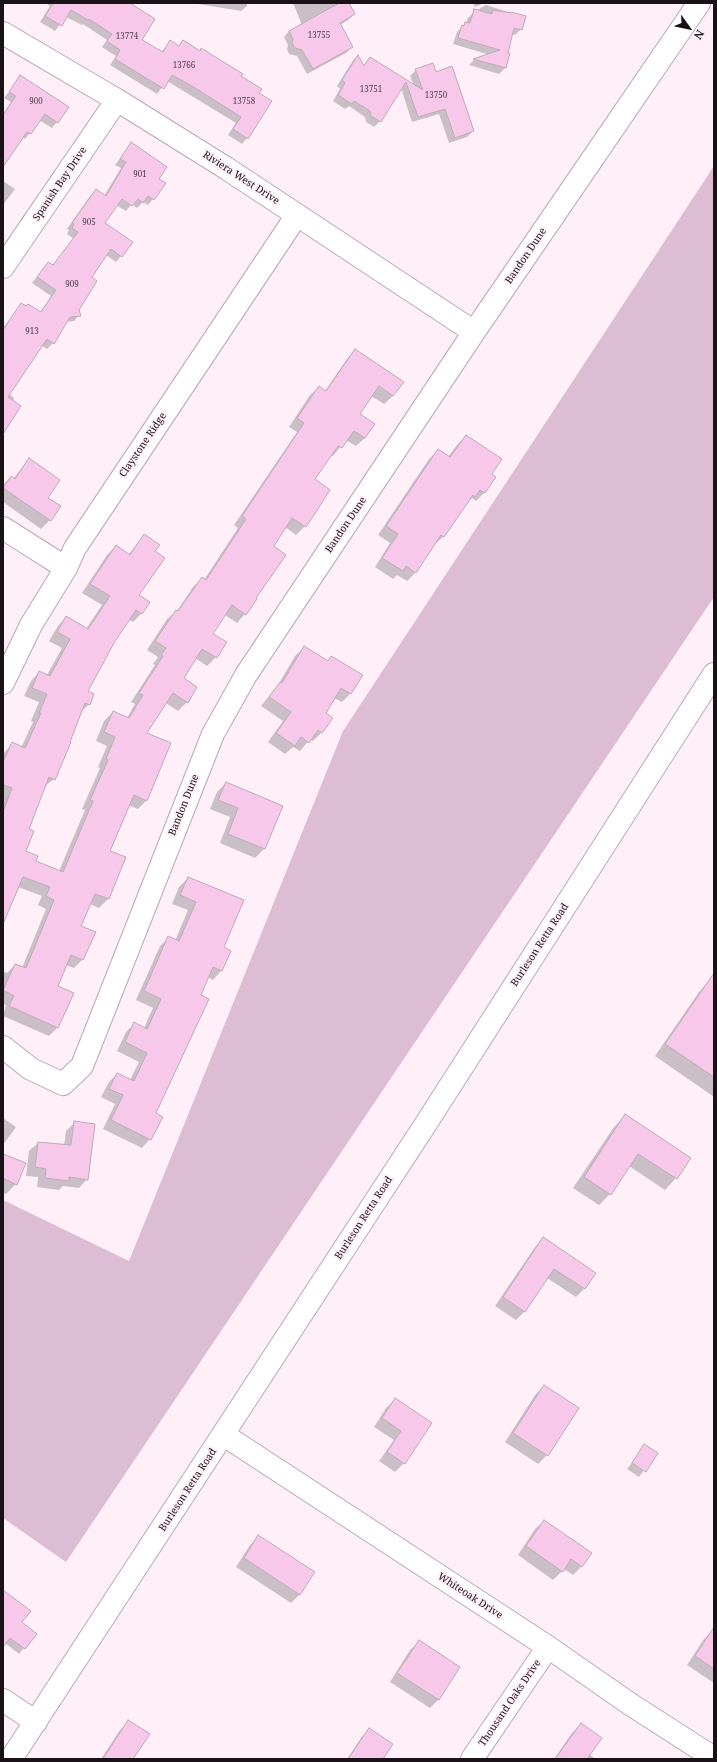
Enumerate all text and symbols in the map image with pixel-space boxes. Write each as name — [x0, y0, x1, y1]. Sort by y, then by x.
north arrow — [669, 8, 709, 48]
text: N — [691, 27, 708, 43]
house number: 13755 — [308, 31, 330, 41]
house number: 13774 — [116, 32, 138, 42]
house number: 13766 — [173, 61, 195, 71]
house number: 13751 — [360, 85, 382, 95]
house number: 13750 — [425, 91, 447, 101]
house number: 900 — [29, 97, 43, 107]
house number: 13758 — [233, 97, 255, 107]
street label: Spanish Bay Drive — [31, 145, 89, 223]
street label: Riviera West Drive — [200, 149, 282, 207]
house number: 901 — [133, 170, 147, 180]
house number: 905 — [82, 218, 96, 228]
street label: Bandon Dune — [503, 226, 549, 286]
house number: 909 — [65, 280, 79, 290]
house number: 913 — [25, 327, 39, 337]
street label: Claystone Ridge — [117, 410, 169, 480]
street label: Bandon Dune — [323, 495, 369, 555]
street label: Bandon Dune — [166, 773, 202, 837]
street label: Burleson Retta Road — [509, 901, 571, 989]
street label: Burleson Retta Road — [333, 1174, 395, 1262]
street label: Burleson Retta Road — [157, 1446, 219, 1534]
street label: Whiteoak Drive — [435, 1571, 505, 1621]
street label: Thousand Oaks Drive — [476, 1657, 544, 1749]

